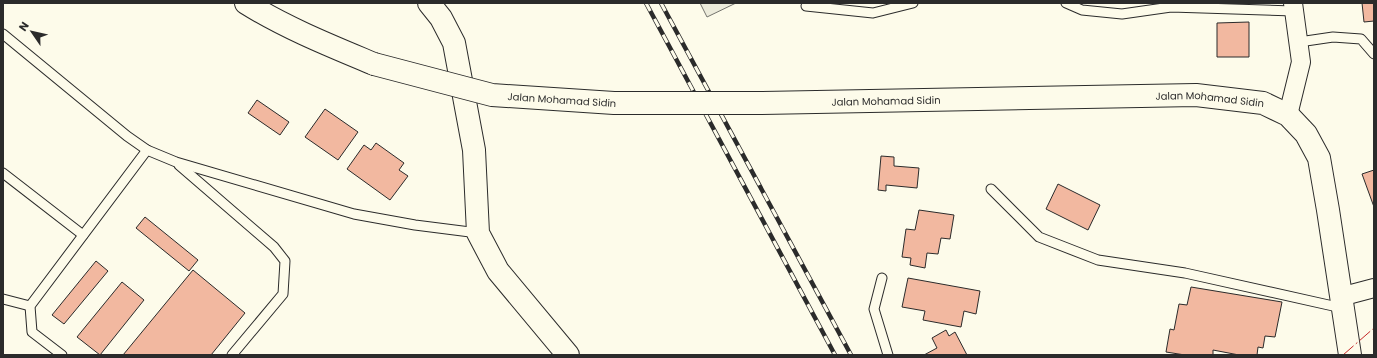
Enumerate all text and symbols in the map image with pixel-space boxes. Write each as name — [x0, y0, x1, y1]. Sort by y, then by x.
north arrow — [12, 12, 52, 52]
text: N — [15, 19, 33, 34]
street label: Jalan Mohamad Sidin — [1155, 87, 1265, 111]
street label: Jalan Mohamad Sidin — [507, 89, 617, 111]
street label: Jalan Mohamad Sidin — [831, 92, 941, 109]

